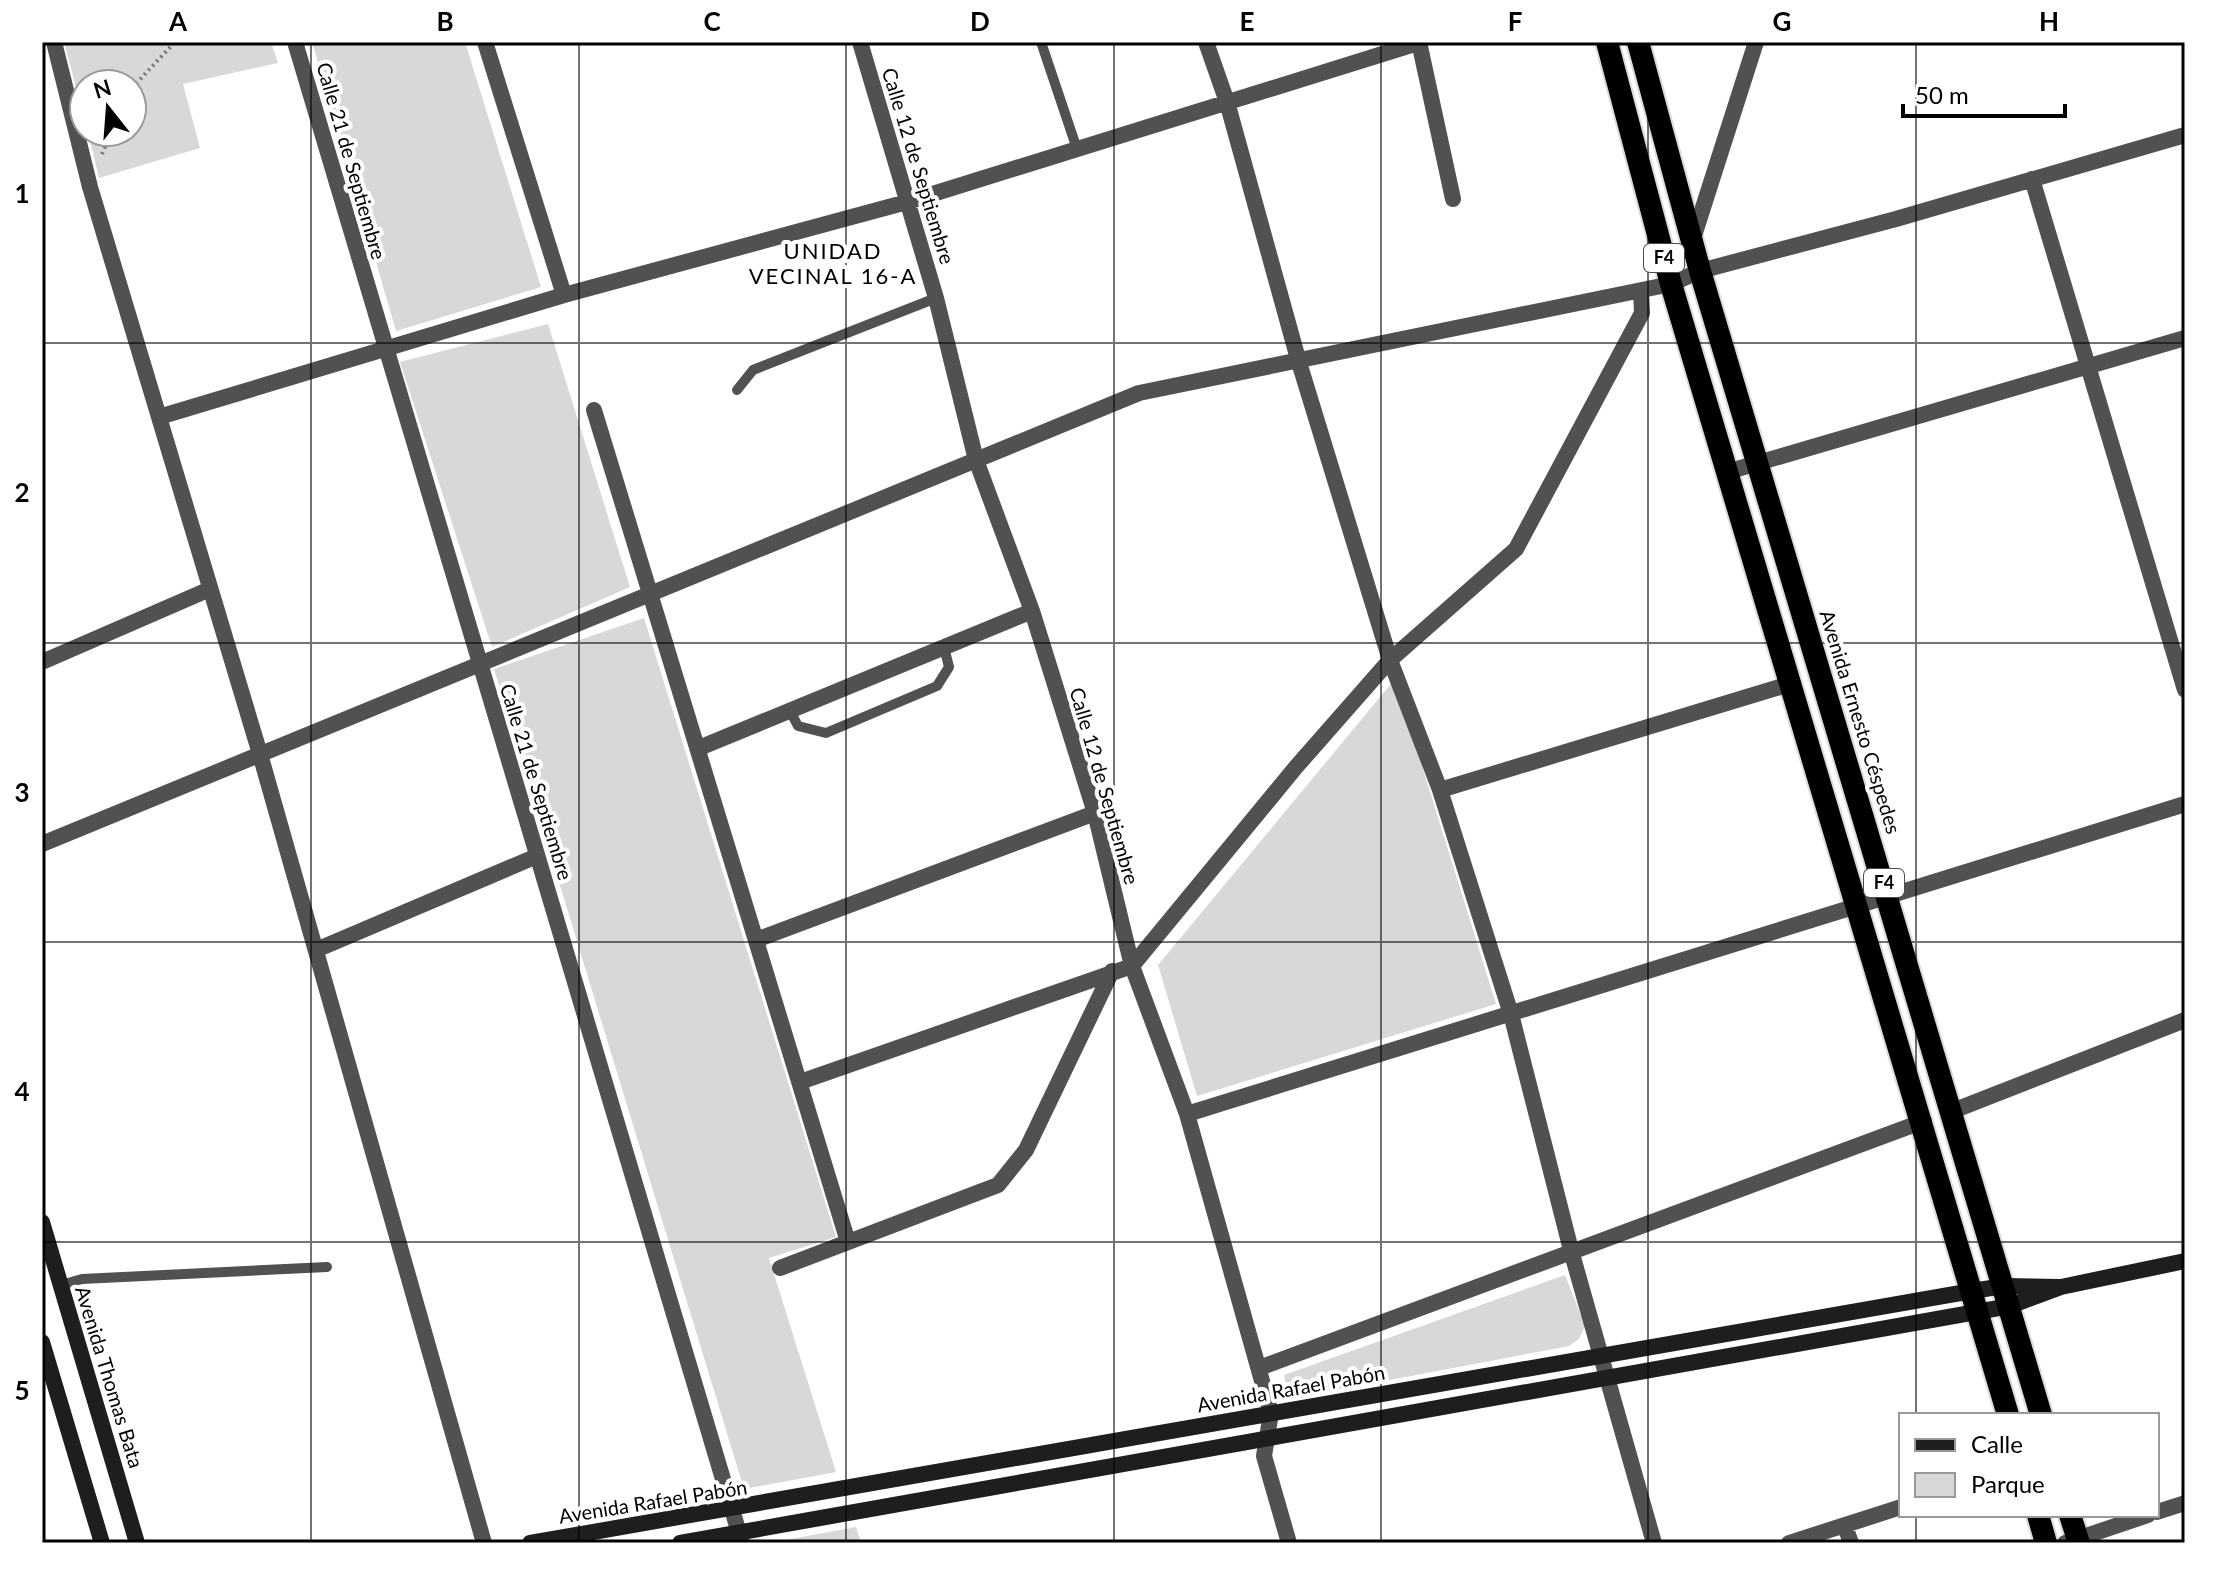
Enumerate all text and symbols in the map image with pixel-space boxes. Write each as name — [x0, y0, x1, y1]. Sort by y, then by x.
text: A — [168, 5, 188, 37]
text: B — [436, 5, 454, 37]
text: C — [703, 5, 721, 37]
text: D — [970, 5, 990, 37]
text: E — [1240, 5, 1254, 37]
text: F — [1508, 5, 1522, 37]
text: G — [1773, 5, 1791, 37]
text: H — [2039, 5, 2059, 37]
street label: Calle 21 de Septiembre — [312, 59, 392, 262]
street label: Calle 12 de Septiembre — [878, 65, 960, 267]
north arrow — [68, 68, 148, 148]
scale bar — [1903, 68, 2065, 118]
text: N — [90, 73, 114, 104]
text: 50 m — [1915, 80, 1969, 109]
text: 1 — [14, 177, 30, 209]
district label: UNIDAD VECINAL 16-A — [749, 237, 917, 289]
road number: F4 — [1644, 244, 1684, 272]
text: 2 — [14, 476, 30, 508]
street label: Avenida Ernesto Céspedes — [1815, 607, 1906, 836]
street label: Calle 21 de Septiembre — [496, 681, 578, 883]
street label: Calle 12 de Septiembre — [1065, 684, 1145, 887]
text: 3 — [14, 776, 30, 808]
road number: F4 — [1864, 869, 1904, 897]
text: 4 — [14, 1075, 30, 1107]
street label: Avenida Thomas Bata — [71, 1283, 149, 1471]
street label: Avenida Rafael Pabón — [1195, 1360, 1387, 1416]
text: 5 — [14, 1374, 30, 1406]
legend — [1899, 1413, 2159, 1517]
text: Calle — [1971, 1429, 2023, 1458]
text: Parque — [1971, 1469, 2045, 1498]
street label: Avenida Rafael Pabón — [557, 1474, 749, 1528]

